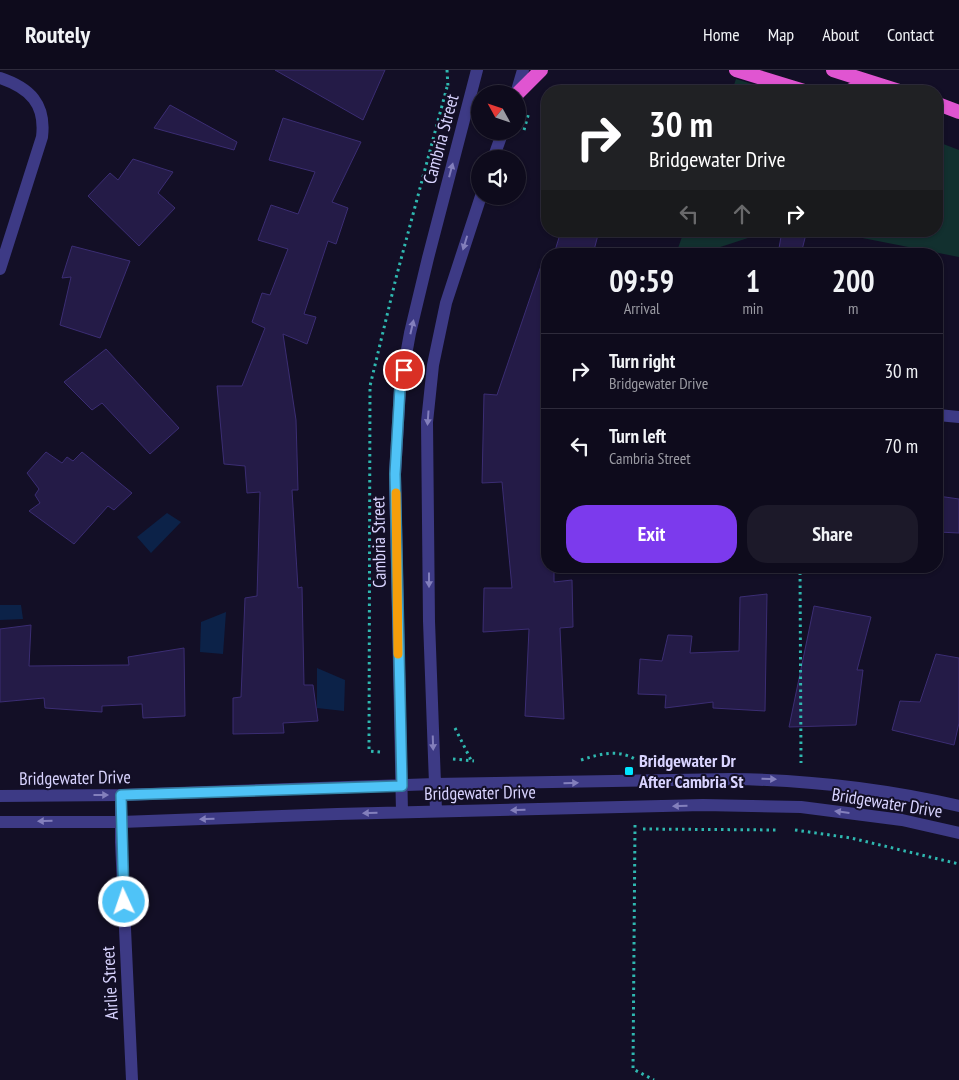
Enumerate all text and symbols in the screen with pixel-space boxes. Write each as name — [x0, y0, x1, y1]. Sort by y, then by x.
text: Routely — [25, 19, 90, 50]
text: Home — [703, 23, 740, 46]
text: Map — [768, 23, 794, 46]
text: About — [822, 23, 859, 46]
text: Contact — [887, 23, 934, 46]
north arrow — [471, 85, 526, 140]
map controls — [471, 85, 526, 205]
street label: Cambria Street — [418, 91, 464, 186]
text: 30 m — [649, 101, 713, 147]
icon: right — [566, 105, 631, 170]
text: Bridgewater Drive — [649, 145, 786, 173]
button: sound — [471, 150, 526, 205]
one-way arrow — [447, 162, 455, 177]
icon: left — [675, 200, 703, 228]
icon: ahead — [728, 200, 756, 228]
icon: right — [781, 200, 809, 228]
one-way arrow — [461, 235, 469, 250]
text: 09:59 — [609, 261, 674, 300]
text: 1 — [746, 261, 760, 300]
text: 200 — [832, 261, 875, 300]
text: Arrival — [624, 298, 660, 318]
text: min — [742, 298, 763, 318]
text: m — [848, 298, 858, 318]
one-way arrow — [408, 320, 416, 335]
pin — [383, 349, 425, 391]
text: Turn right — [609, 349, 675, 373]
icon: arrive — [390, 356, 418, 384]
icon: right — [566, 357, 594, 385]
text: 30 m — [885, 359, 918, 383]
text: Bridgewater Drive — [609, 373, 708, 393]
one-way arrow — [424, 410, 432, 426]
text: Turn left — [609, 424, 666, 448]
icon: left — [566, 432, 594, 460]
text: 70 m — [885, 434, 918, 458]
text: Cambria Street — [609, 448, 691, 468]
street label: Cambria Street — [366, 496, 391, 588]
button: Exit — [566, 505, 737, 563]
button: Share — [747, 505, 918, 563]
one-way arrow — [425, 573, 433, 589]
one-way arrow — [430, 735, 438, 751]
place label: Bridgewater Dr After Cambria St — [638, 749, 744, 793]
street label: Bridgewater Drive — [19, 765, 131, 790]
marker: Bridgewater Dr After Cambria St — [623, 765, 635, 777]
one-way arrow — [761, 776, 777, 784]
one-way arrow — [563, 779, 579, 787]
street label: Bridgewater Drive — [424, 780, 536, 805]
street label: Bridgewater Drive — [830, 782, 944, 823]
one-way arrow — [93, 791, 109, 799]
one-way arrow — [672, 802, 688, 810]
one-way arrow — [509, 806, 525, 814]
one-way arrow — [834, 808, 850, 816]
one-way arrow — [361, 809, 377, 817]
one-way arrow — [199, 815, 215, 823]
one-way arrow — [36, 817, 52, 825]
position arrow — [97, 875, 149, 927]
street label: Airlie Street — [96, 945, 123, 1021]

